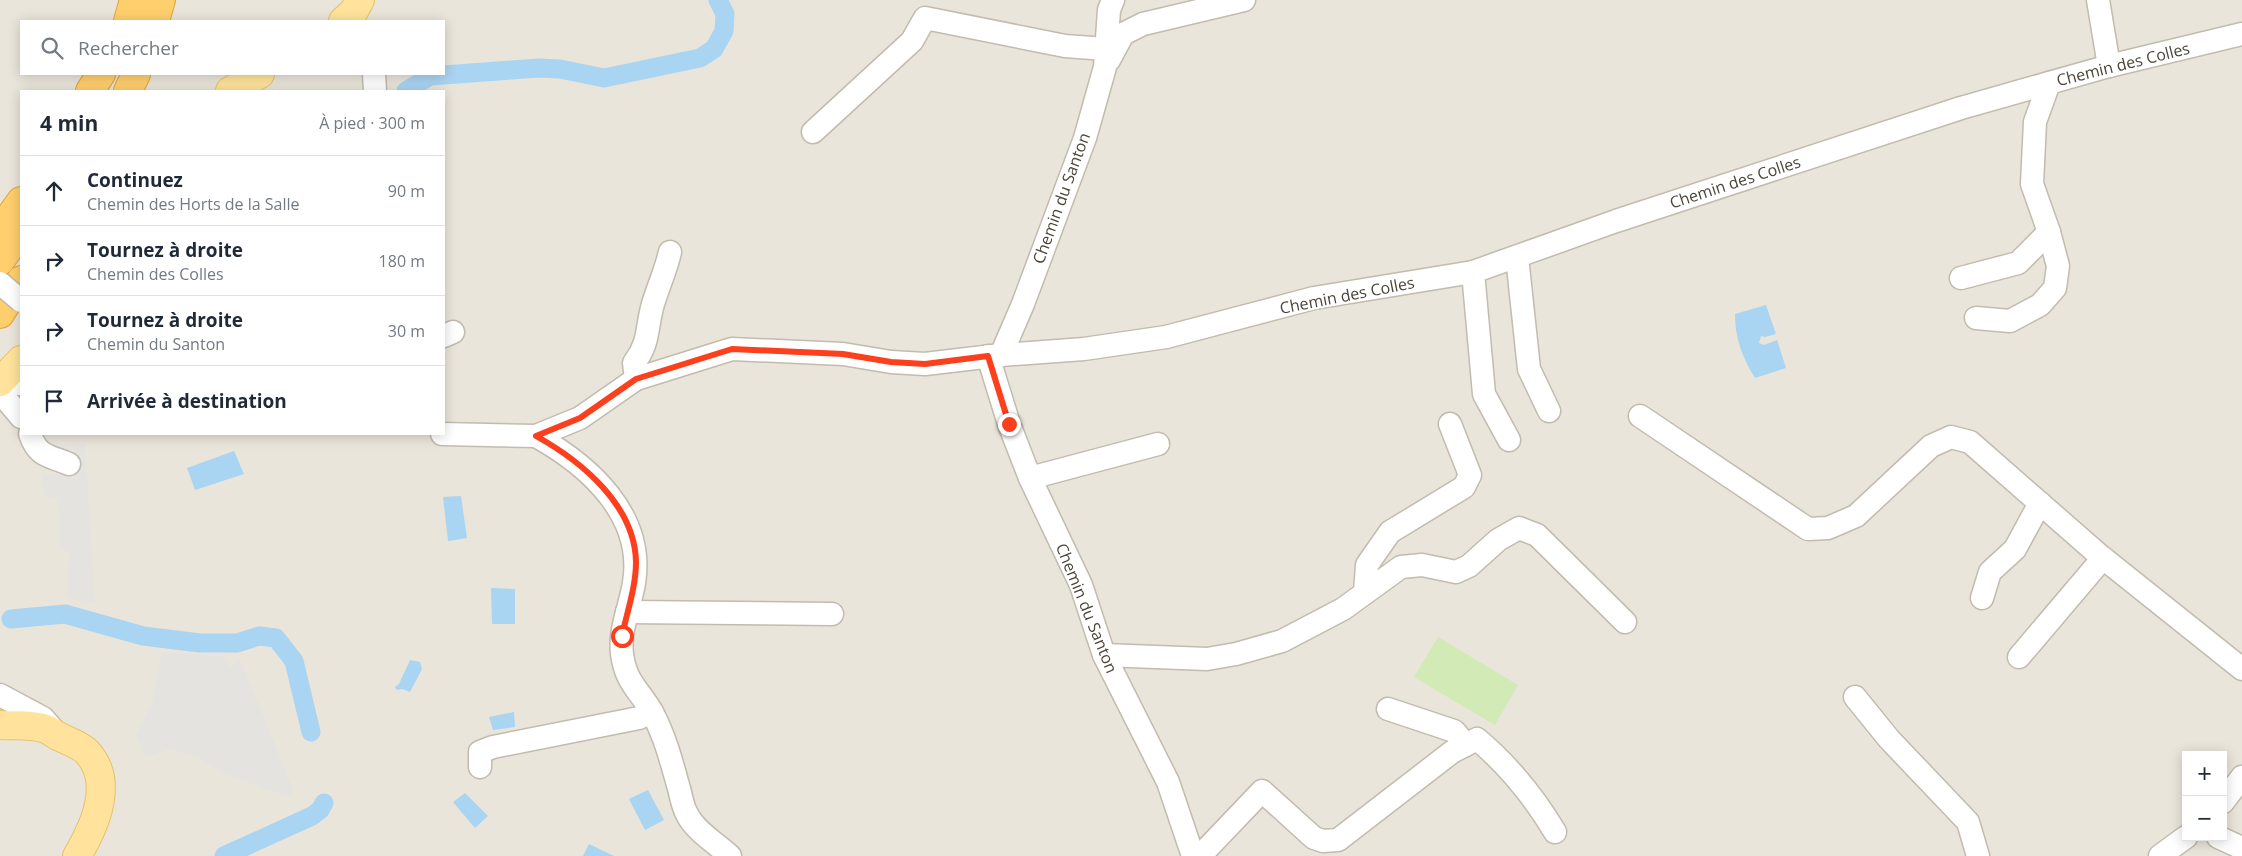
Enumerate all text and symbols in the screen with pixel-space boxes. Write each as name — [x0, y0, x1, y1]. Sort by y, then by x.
search box — [20, 20, 445, 75]
icon: search — [38, 34, 66, 62]
text: Rechercher — [78, 35, 179, 61]
street label: Chemin des Colles — [2054, 37, 2192, 91]
text: 4 min — [40, 109, 98, 137]
text: À pied · 300 m — [319, 112, 425, 134]
street label: Chemin du Santon — [1027, 129, 1095, 267]
street label: Chemin des Colles — [1667, 150, 1803, 214]
text: Continuez — [87, 167, 183, 193]
icon: ahead — [40, 177, 68, 205]
text: 90 m — [388, 180, 425, 202]
text: Chemin des Horts de la Salle — [87, 193, 299, 215]
text: Tournez à droite — [87, 237, 243, 263]
icon: right — [40, 247, 68, 275]
text: 180 m — [379, 250, 425, 272]
text: Chemin des Colles — [87, 263, 224, 285]
street label: Chemin des Colles — [1278, 271, 1416, 319]
text: Tournez à droite — [87, 307, 243, 333]
icon: right — [40, 317, 68, 345]
text: 30 m — [388, 320, 425, 342]
text: Chemin du Santon — [87, 333, 225, 355]
icon: arrive — [40, 387, 68, 415]
text: Arrivée à destination — [87, 388, 287, 414]
route end — [998, 413, 1021, 436]
street label: Chemin du Santon — [1051, 540, 1123, 676]
route start — [611, 625, 634, 648]
map controls — [2182, 751, 2227, 841]
button: + — [2182, 751, 2227, 796]
button: − — [2182, 796, 2227, 841]

